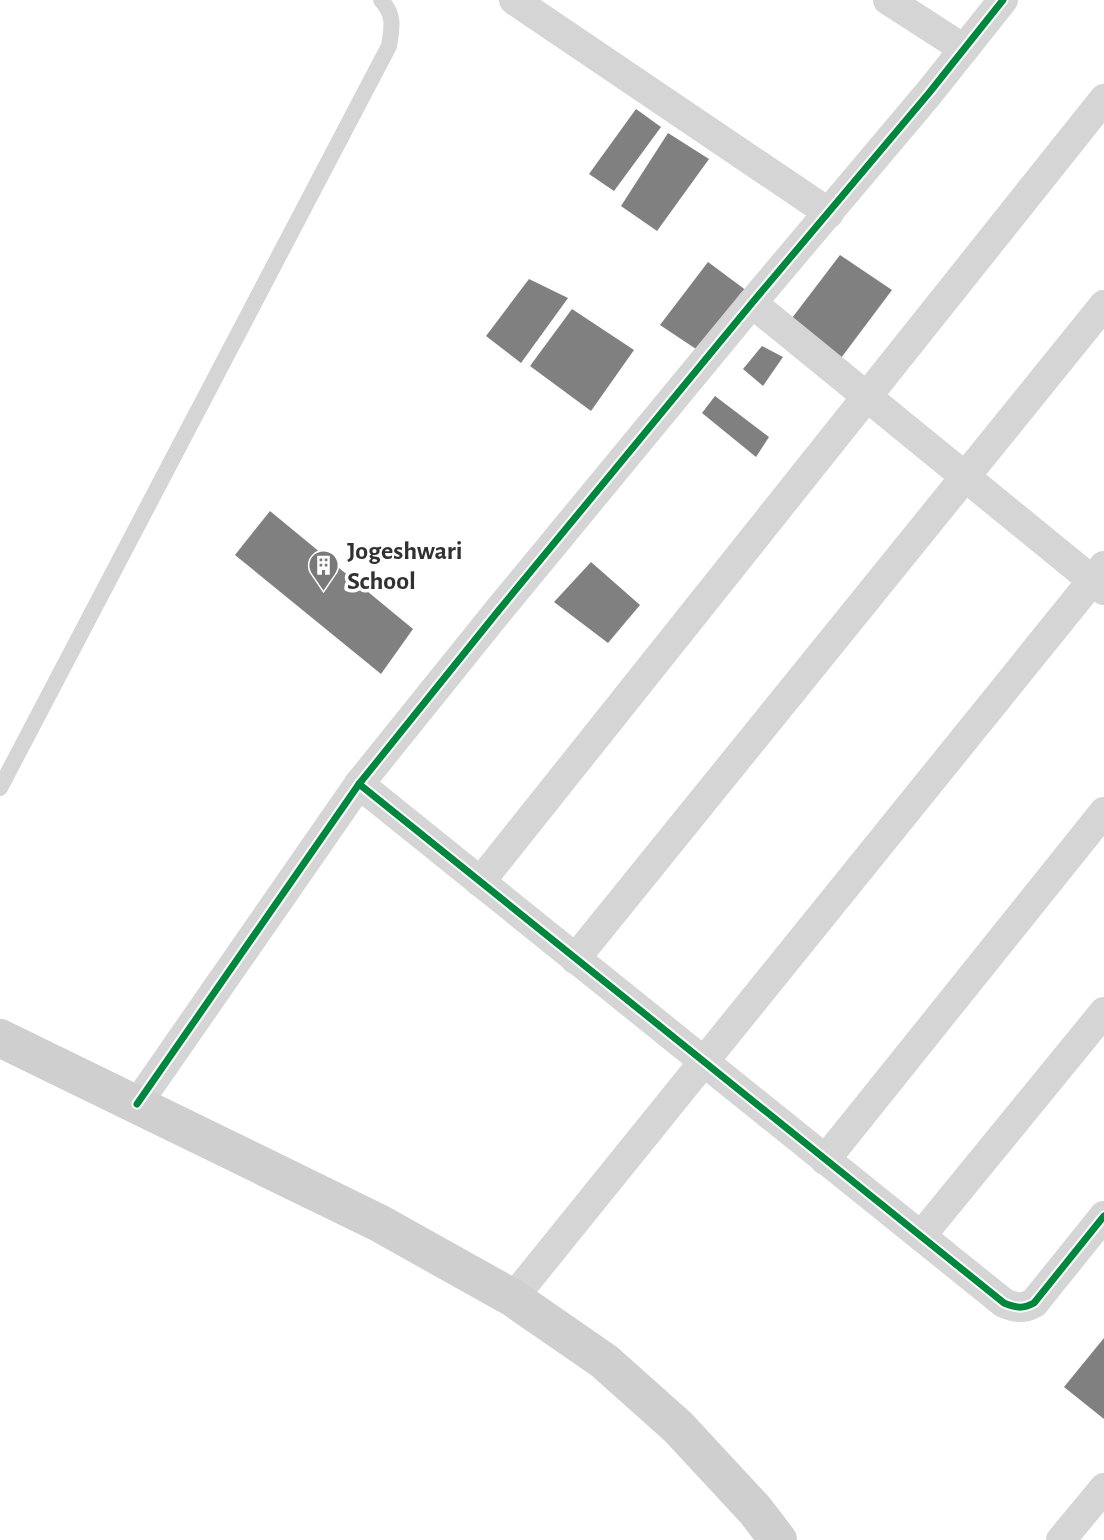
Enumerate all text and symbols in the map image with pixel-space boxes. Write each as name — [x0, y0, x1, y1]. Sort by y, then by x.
place label: Jogeshwari School — [347, 538, 463, 594]
building icon: Jogeshwari School — [307, 548, 341, 592]

